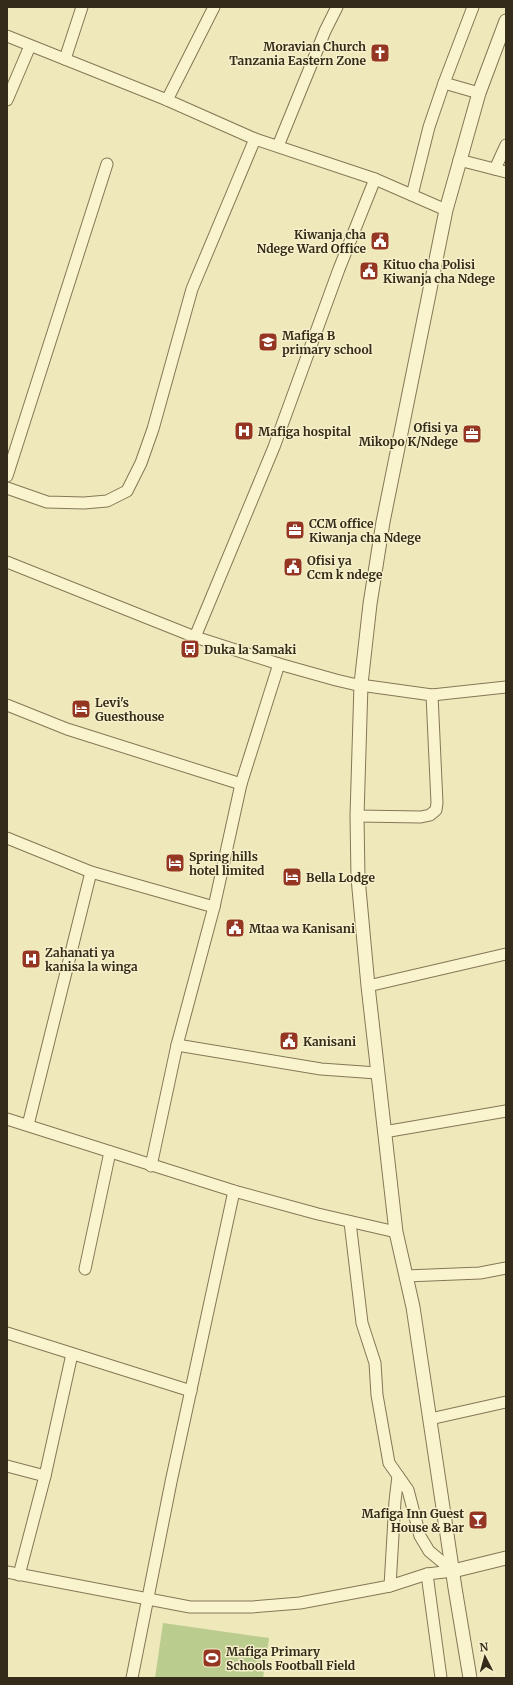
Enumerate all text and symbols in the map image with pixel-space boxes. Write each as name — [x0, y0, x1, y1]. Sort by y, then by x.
place label: Moravian Church Tanzania Eastern Zone — [229, 39, 366, 68]
church icon: Moravian Church Tanzania Eastern Zone — [369, 42, 391, 64]
place label: Kiwanja cha Ndege Ward Office — [257, 227, 366, 256]
public building icon: Kiwanja cha Ndege Ward Office — [369, 230, 391, 252]
place label: Kituo cha Polisi Kiwanja cha Ndege — [383, 257, 495, 286]
public building icon: Kituo cha Polisi Kiwanja cha Ndege — [358, 260, 380, 282]
place label: Mafiga B primary school — [282, 328, 373, 357]
school or university icon: Mafiga B primary school — [257, 331, 279, 353]
hospital icon: Mafiga hospital — [233, 420, 255, 442]
place label: Ofisi ya Mikopo K/Ndege — [359, 420, 458, 449]
office icon: Ofisi ya Mikopo K/Ndege — [461, 423, 483, 445]
place label: Mafiga hospital — [258, 424, 351, 439]
place label: CCM office Kiwanja cha Ndege — [309, 516, 421, 545]
office icon: CCM office Kiwanja cha Ndege — [284, 519, 306, 541]
place label: Ofisi ya Ccm k ndege — [307, 553, 383, 582]
public building icon: Ofisi ya Ccm k ndege — [282, 556, 304, 578]
bus stop icon: Duka la Samaki — [179, 638, 201, 660]
place label: Duka la Samaki — [204, 642, 296, 657]
place label: Levi's Guesthouse — [95, 695, 165, 724]
hotel icon: Levi's Guesthouse — [70, 698, 92, 720]
place label: Spring hills hotel limited — [189, 849, 265, 878]
hotel icon: Spring hills hotel limited — [164, 852, 186, 874]
hotel icon: Bella Lodge — [281, 866, 303, 888]
place label: Bella Lodge — [306, 870, 375, 885]
public building icon: Mtaa wa Kanisani — [224, 917, 246, 939]
place label: Mtaa wa Kanisani — [249, 921, 355, 936]
place label: Zahanati ya kanisa la winga — [45, 945, 138, 974]
hospital icon: Zahanati ya kanisa la winga — [20, 948, 42, 970]
public building icon: Kanisani — [278, 1030, 300, 1052]
place label: Kanisani — [303, 1034, 356, 1049]
place label: Mafiga Inn Guest House & Bar — [362, 1506, 464, 1535]
bar icon: Mafiga Inn Guest House & Bar — [467, 1509, 489, 1531]
north arrow — [465, 1637, 505, 1677]
text: N — [479, 1640, 489, 1654]
place label: Mafiga Primary Schools Football Field — [226, 1644, 356, 1673]
sports icon: Mafiga Primary Schools Football Field — [201, 1647, 223, 1669]

